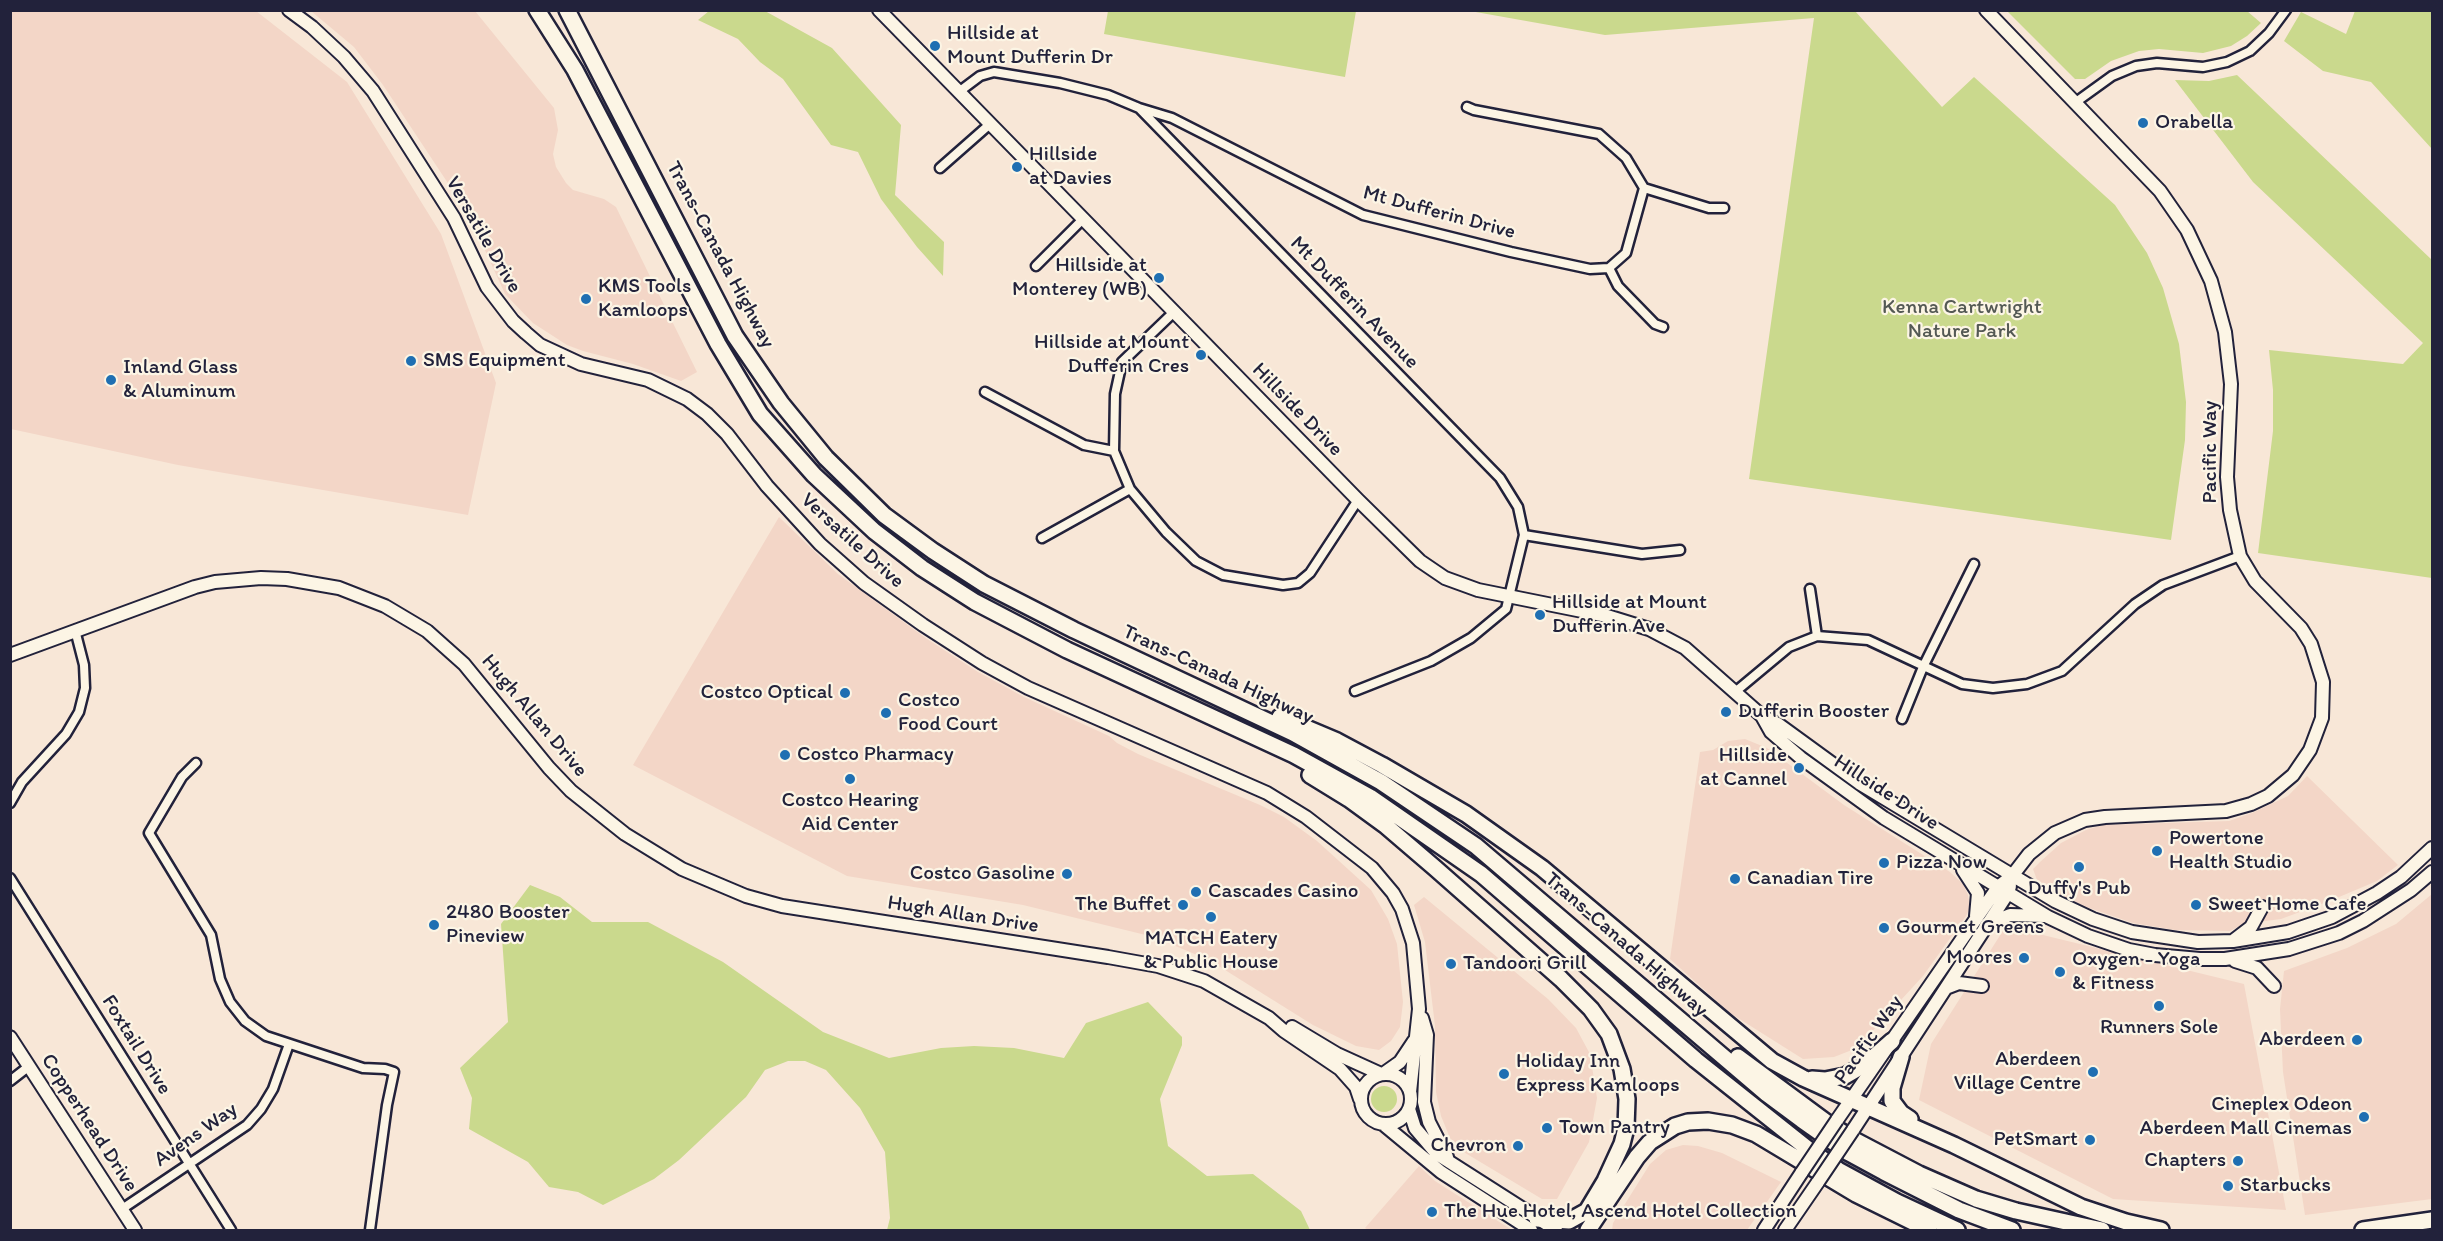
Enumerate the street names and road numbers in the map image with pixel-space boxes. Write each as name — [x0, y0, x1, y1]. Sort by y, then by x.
street label: Trans-Canada Highway — [660, 157, 780, 353]
street label: Versatile Drive — [439, 172, 527, 298]
street label: Mt Dufferin Drive — [1360, 181, 1518, 245]
street label: Mt Dufferin Avenue — [1284, 231, 1424, 375]
street label: Hillside Drive — [1246, 358, 1348, 462]
street label: Pacific Way — [2198, 401, 2224, 503]
street label: Versatile Drive — [795, 488, 909, 594]
street label: Trans-Canada Highway — [1118, 620, 1318, 730]
street label: Hugh Allan Drive — [475, 649, 593, 783]
street label: Hillside Drive — [1829, 750, 1943, 836]
street label: Trans-Canada Highway — [1539, 867, 1713, 1023]
street label: Hugh Allan Drive — [886, 891, 1040, 939]
street label: Foxtail Drive — [95, 991, 177, 1099]
street label: Pacific Way — [1829, 991, 1909, 1089]
street label: Copperhead Drive — [35, 1049, 143, 1197]
street label: Avens Way — [149, 1097, 243, 1173]

